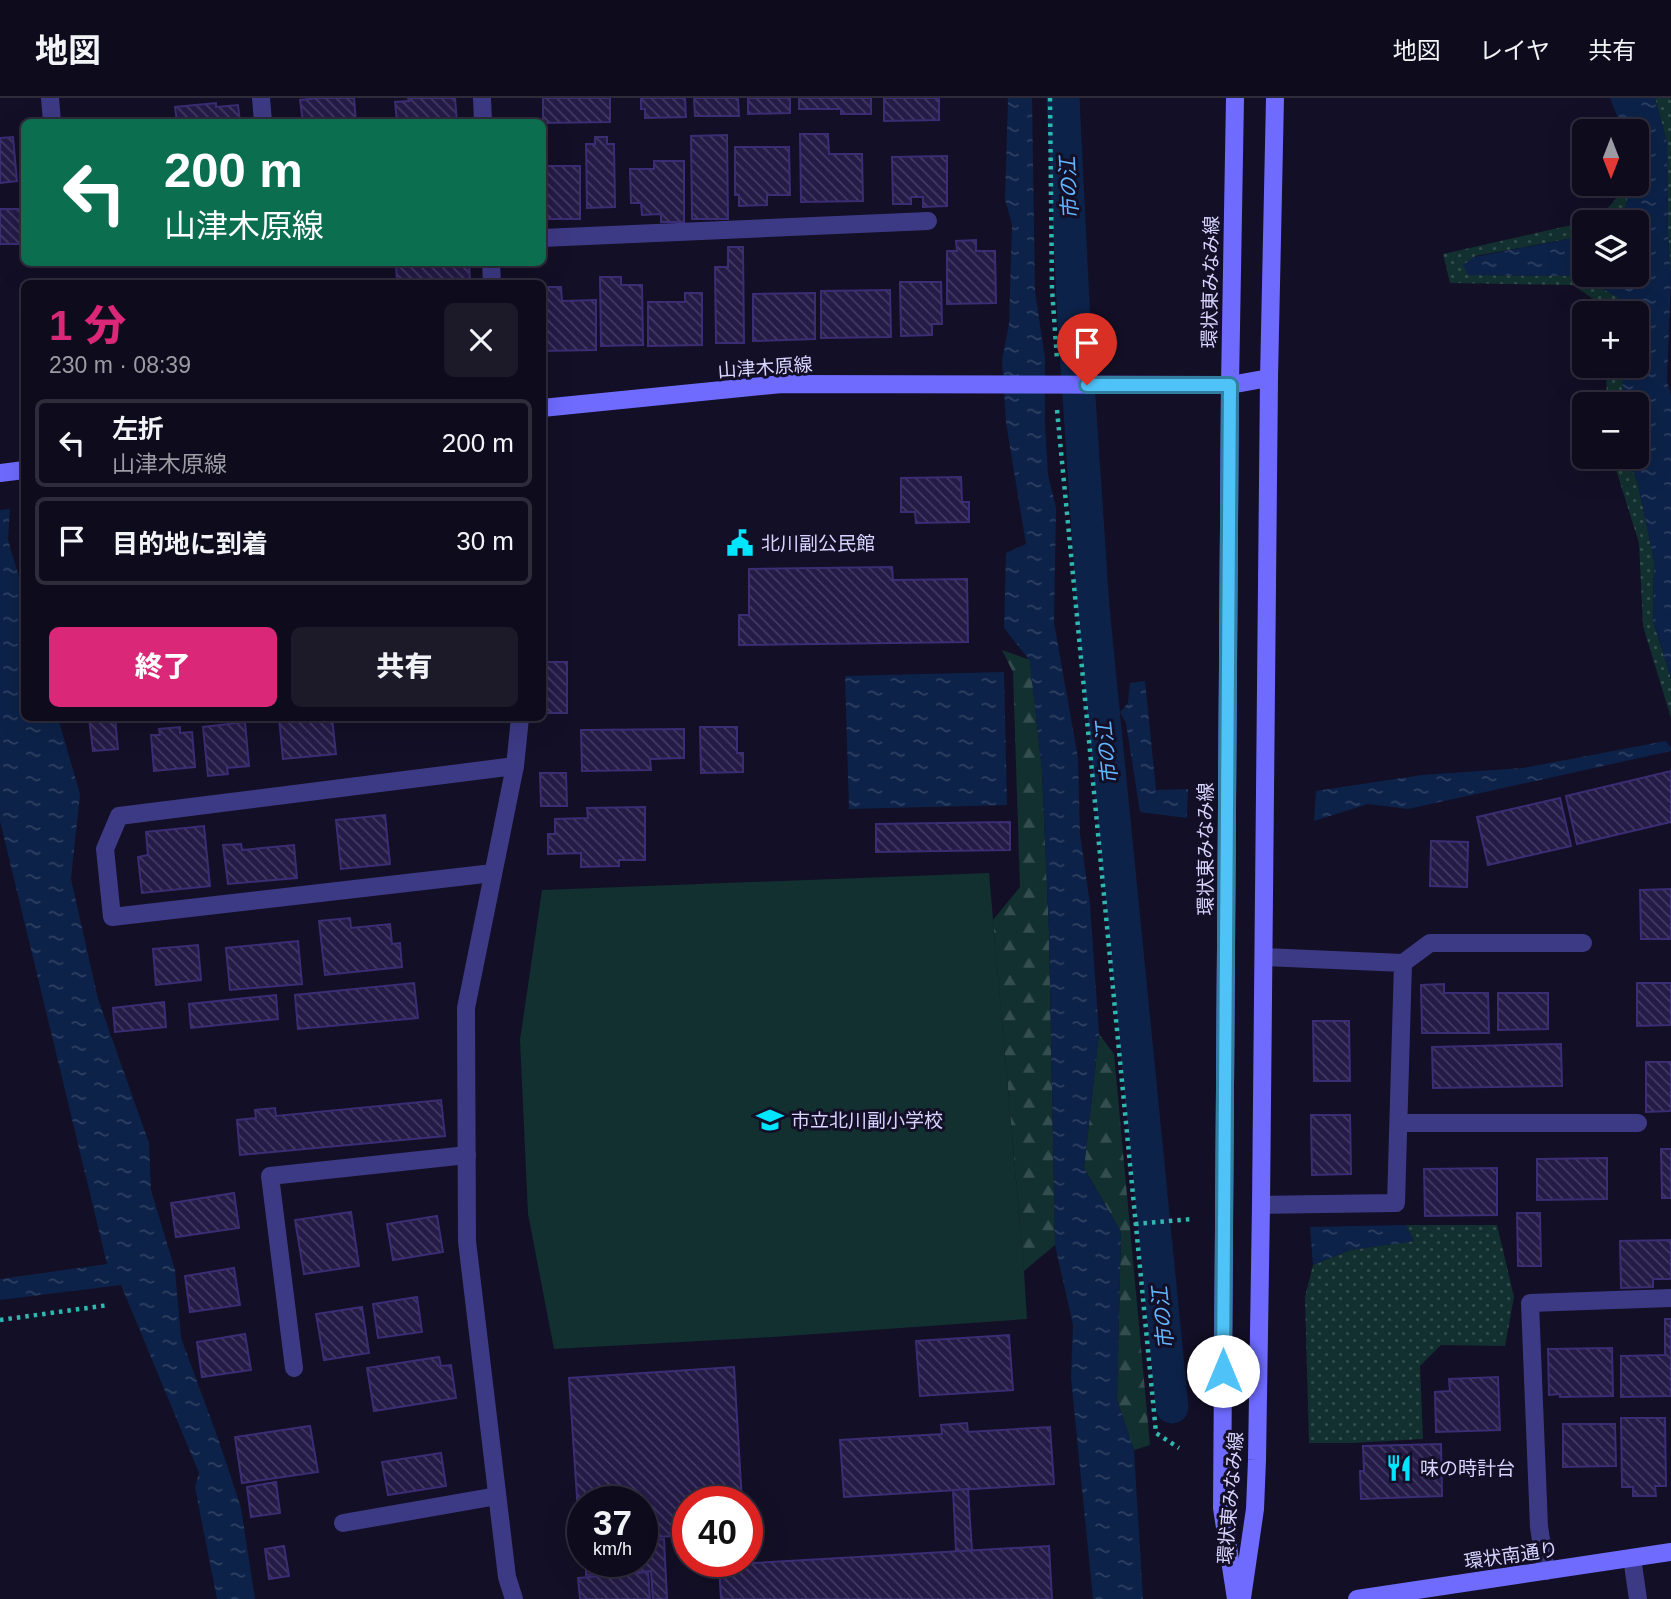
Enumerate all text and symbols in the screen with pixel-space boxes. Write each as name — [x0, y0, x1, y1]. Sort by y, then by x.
text: 地図 — [35, 32, 101, 69]
text: 地図 — [1393, 37, 1441, 64]
text: レイヤ — [1479, 37, 1550, 64]
text: 共有 — [1588, 37, 1636, 64]
north arrow — [1572, 119, 1648, 196]
map controls — [1572, 119, 1649, 469]
text: 200 m — [164, 143, 303, 197]
icon: left — [49, 147, 140, 238]
water label: 市の江 — [1055, 154, 1082, 220]
text: 山津木原線 — [164, 208, 324, 244]
button: layers — [1572, 210, 1649, 287]
street label: 環状東みなみ線 — [1199, 215, 1222, 349]
button: + — [1572, 301, 1649, 378]
text: 1 分 — [49, 302, 126, 349]
button: close — [444, 303, 518, 377]
pin — [1057, 313, 1117, 385]
icon: arrive — [1068, 324, 1106, 362]
text: 230 m · 08:39 — [49, 352, 191, 378]
street label: 山津木原線 — [717, 354, 813, 381]
button: − — [1572, 392, 1649, 469]
text: 左折 — [112, 414, 164, 444]
icon: left — [53, 424, 91, 462]
text: 200 m — [442, 428, 514, 458]
text: 山津木原線 — [112, 451, 227, 477]
icon: arrive — [53, 522, 91, 560]
text: 30 m — [456, 526, 514, 556]
public building icon: 北川副公民館 — [725, 528, 755, 558]
text: 目的地に到着 — [112, 529, 268, 559]
place label: 北川副公民館 — [761, 533, 875, 554]
button: 終了 — [49, 627, 277, 707]
button: 共有 — [291, 627, 518, 707]
water label: 市の江 — [1092, 719, 1121, 786]
street label: 環状東みなみ線 — [1195, 782, 1216, 916]
school or university icon: 市立北川副小学校 — [755, 1105, 785, 1135]
place label: 市立北川副小学校 — [791, 1110, 943, 1131]
water label: 市の江 — [1148, 1284, 1177, 1351]
position arrow — [1186, 1334, 1260, 1408]
street label: 環状東みなみ線 — [1214, 1431, 1247, 1565]
restaurant icon: 味の時計台 — [1384, 1453, 1414, 1483]
place label: 味の時計台 — [1420, 1458, 1515, 1479]
speed limit sign: 40 — [672, 1486, 763, 1577]
text: 37 — [593, 1503, 632, 1542]
street label: 環状南通り — [1463, 1538, 1560, 1573]
text: km/h — [593, 1539, 632, 1559]

